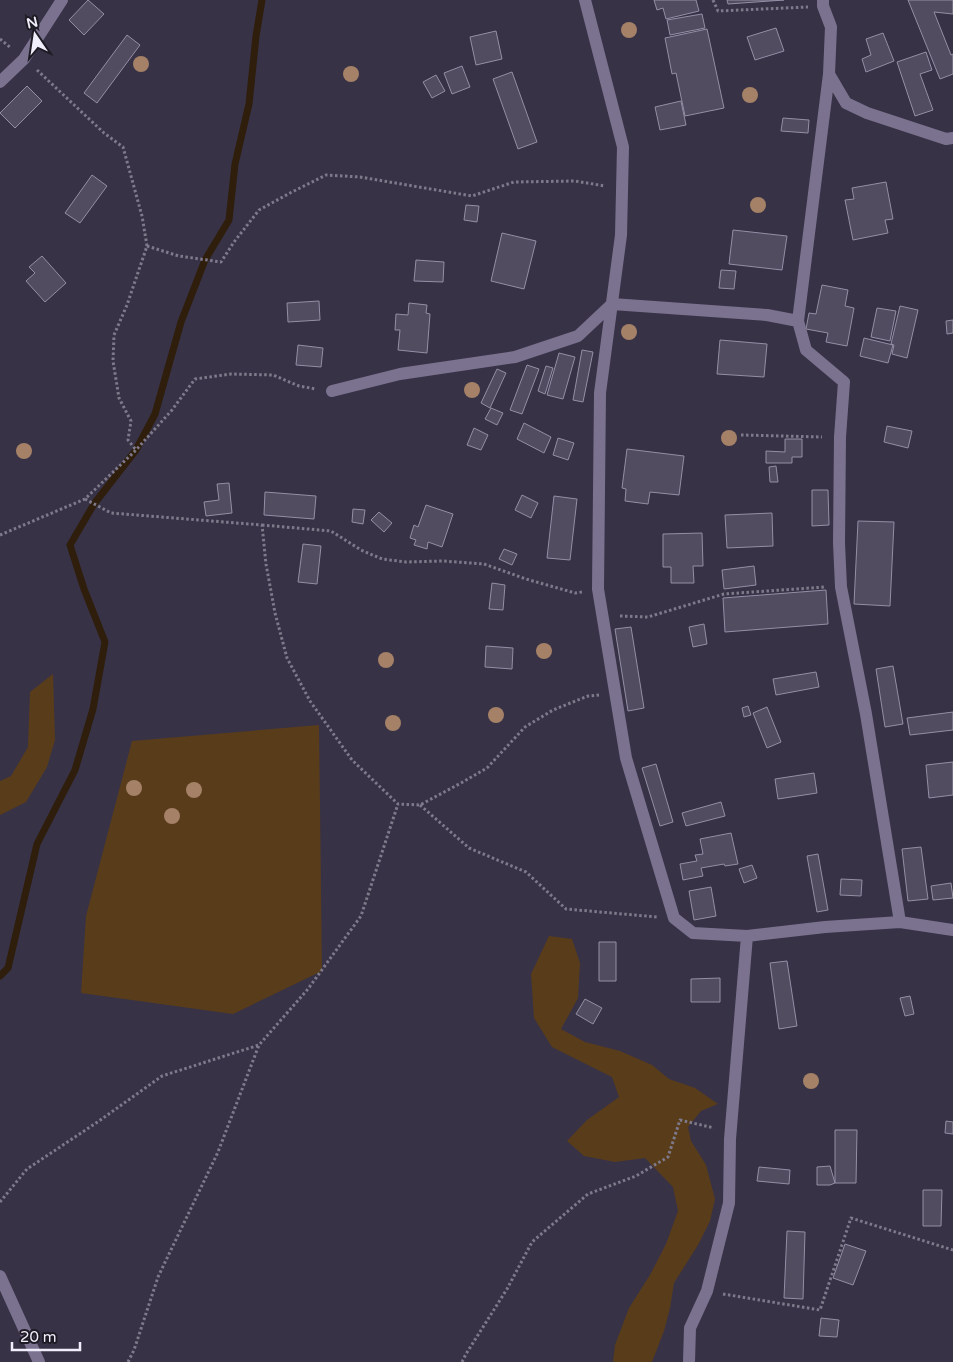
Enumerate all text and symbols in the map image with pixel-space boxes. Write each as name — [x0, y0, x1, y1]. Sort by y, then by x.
north arrow — [10, 10, 60, 60]
text: N — [25, 13, 40, 32]
scale bar — [12, 1320, 80, 1352]
text: 20 m — [20, 1328, 57, 1346]

